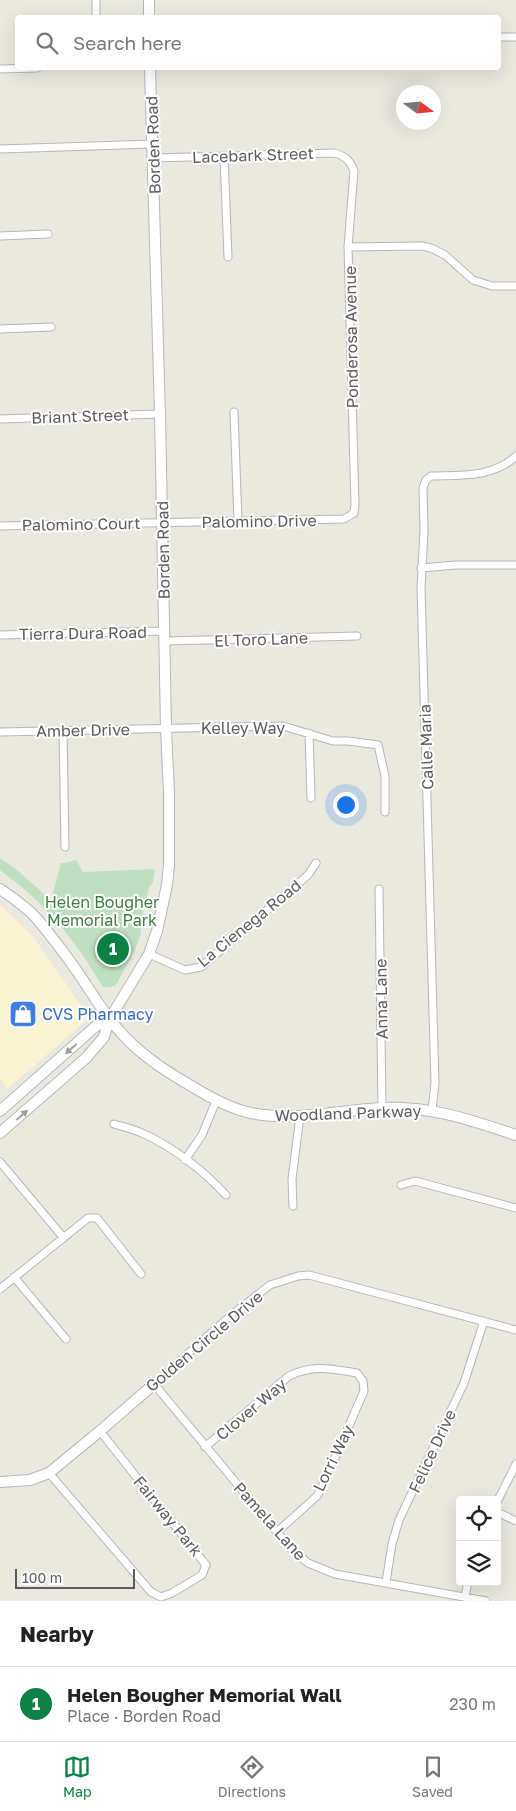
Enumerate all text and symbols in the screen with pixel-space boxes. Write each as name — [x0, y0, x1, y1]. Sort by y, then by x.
search box — [15, 15, 501, 70]
icon: search — [33, 29, 61, 57]
text: Search here — [73, 31, 182, 54]
north arrow — [396, 85, 441, 130]
street label: Borden Road — [141, 95, 165, 195]
street label: Lacebark Street — [192, 143, 314, 167]
street label: Ponderosa Avenue — [340, 266, 362, 408]
street label: Briant Street — [31, 404, 129, 428]
street label: Borden Road — [152, 501, 174, 599]
street label: Palomino Drive — [201, 510, 317, 532]
street label: Palomino Court — [21, 513, 141, 535]
street label: Tierra Dura Road — [19, 622, 147, 644]
street label: El Toro Lane — [214, 627, 308, 651]
street label: Calle Maria — [415, 704, 437, 790]
street label: Kelley Way — [201, 718, 285, 738]
street label: Amber Drive — [36, 719, 130, 741]
your location — [333, 792, 359, 818]
street label: La Cienega Road — [193, 875, 305, 971]
park label: Helen Bougher Memorial Park — [45, 892, 159, 930]
pin: 1 — [97, 930, 129, 968]
street label: Anna Lane — [370, 958, 392, 1040]
shop icon: CVS Pharmacy — [8, 999, 38, 1029]
place label: CVS Pharmacy — [42, 1004, 153, 1024]
one-way arrow — [65, 1044, 78, 1055]
street label: Woodland Parkway — [274, 1100, 422, 1126]
one-way arrow — [16, 1109, 29, 1120]
street label: Golden Circle Drive — [141, 1286, 267, 1396]
street label: Clover Way — [212, 1374, 290, 1444]
street label: Felice Drive — [404, 1406, 460, 1496]
street label: Lorri Way — [308, 1421, 358, 1495]
street label: Fairway Park — [129, 1472, 207, 1560]
street label: Pamela Lane — [230, 1478, 310, 1564]
map controls — [456, 1496, 501, 1586]
button: locate — [456, 1496, 501, 1541]
button: layers — [456, 1541, 501, 1586]
scale bar — [15, 1566, 135, 1589]
text: 100 m — [22, 1569, 62, 1586]
text: Nearby — [20, 1621, 94, 1647]
text: Helen Bougher Memorial Wall — [67, 1683, 342, 1706]
text: 1 — [32, 1694, 40, 1714]
text: 230 m — [449, 1694, 496, 1714]
text: Place · Borden Road — [67, 1706, 221, 1726]
tab: Map — [63, 1753, 92, 1800]
tab: Directions — [218, 1753, 286, 1800]
tab: Saved — [412, 1753, 453, 1800]

